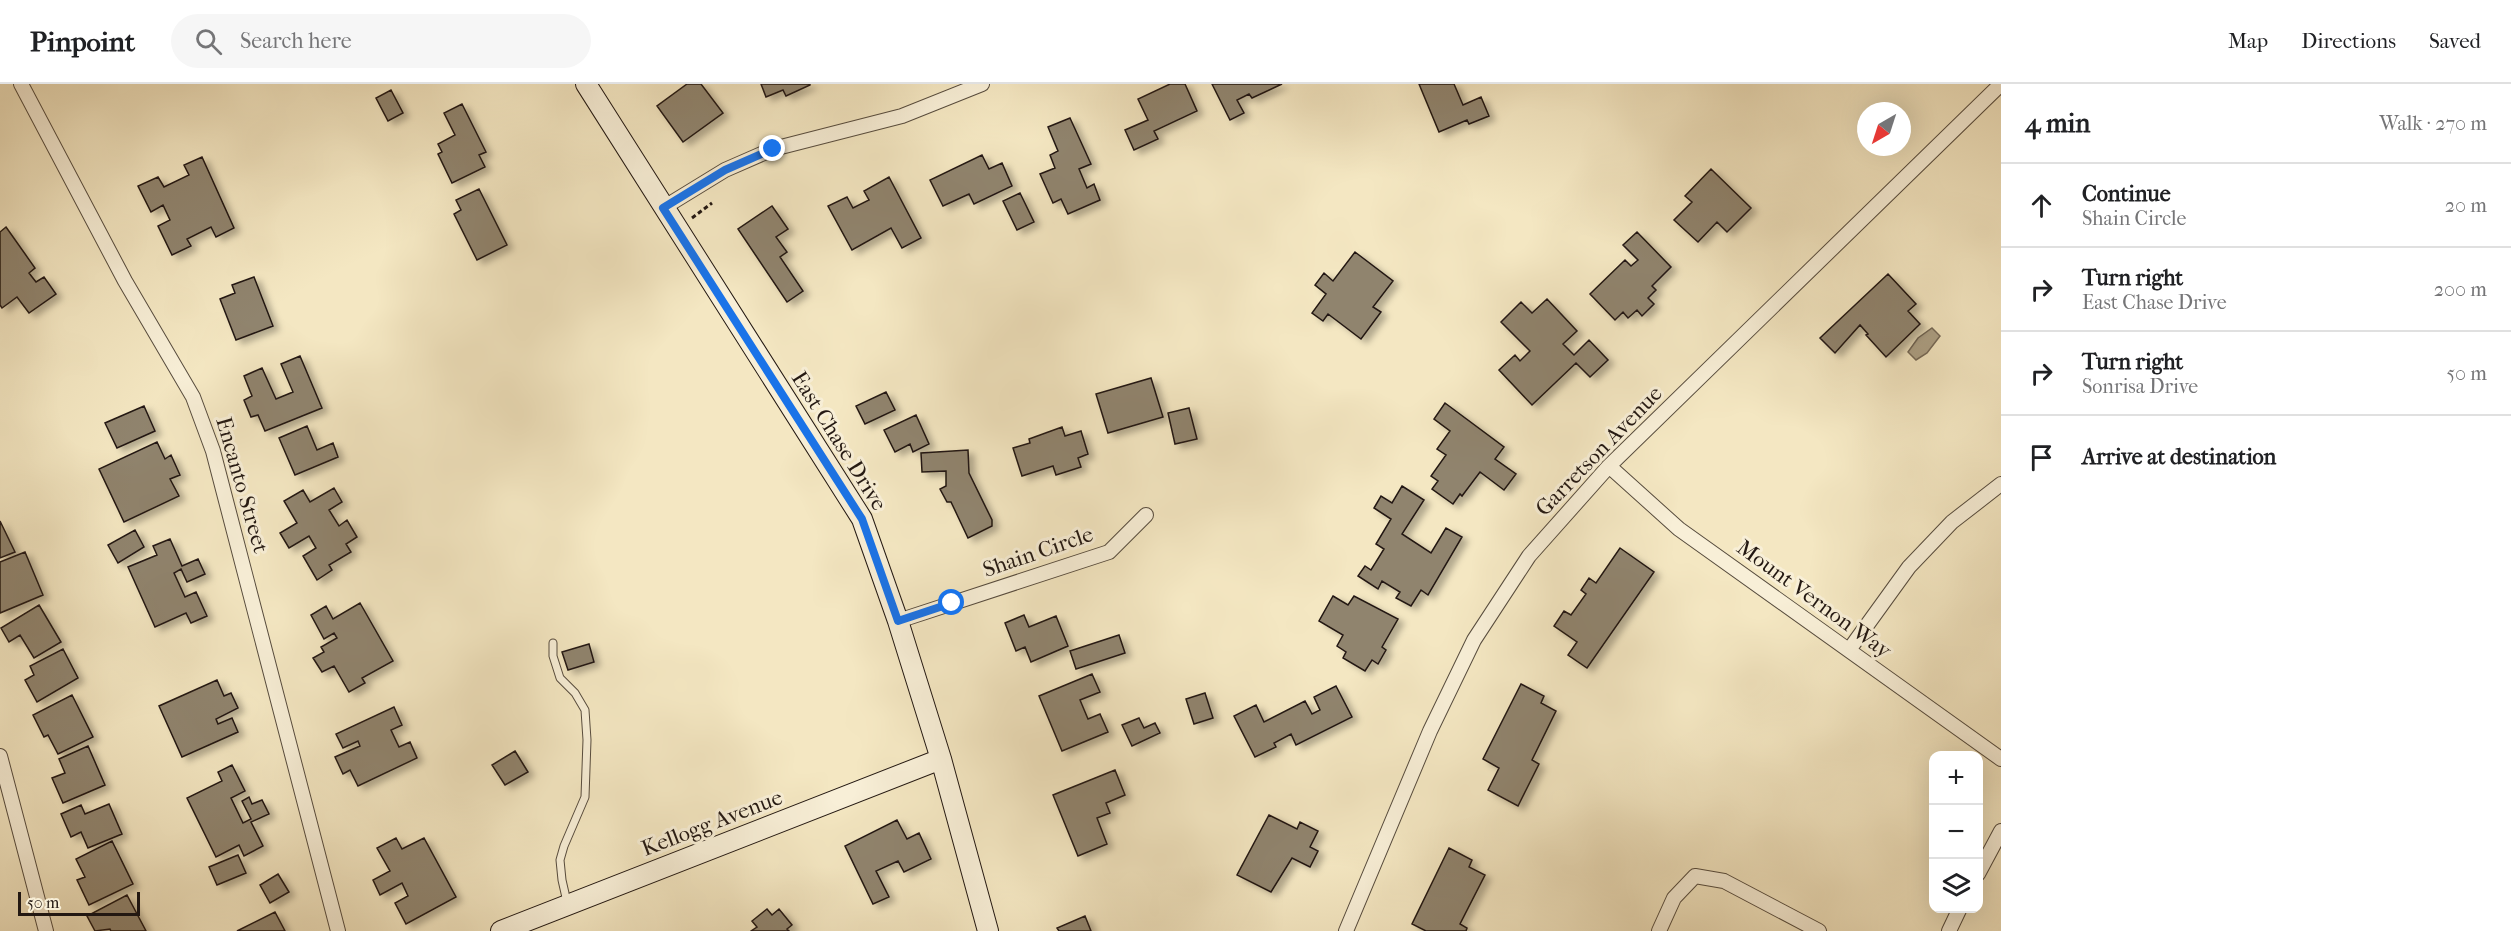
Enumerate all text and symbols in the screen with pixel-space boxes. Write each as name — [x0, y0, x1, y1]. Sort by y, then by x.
search box — [171, 14, 591, 68]
text: Pinpoint — [30, 25, 135, 58]
icon: search — [192, 25, 225, 58]
text: Search here — [240, 28, 352, 54]
text: Map — [2228, 29, 2268, 53]
text: Directions — [2301, 29, 2396, 53]
text: Saved — [2429, 29, 2481, 53]
north arrow — [1857, 102, 1911, 156]
text: 4 min — [2025, 108, 2090, 139]
text: Walk · 270 m — [2379, 112, 2487, 135]
route end — [759, 135, 785, 161]
text: Continue — [2082, 181, 2171, 207]
icon: ahead — [2025, 189, 2058, 222]
text: 20 m — [2445, 194, 2487, 217]
text: Shain Circle — [2082, 207, 2186, 230]
text: Turn right — [2082, 265, 2183, 291]
icon: right — [2025, 273, 2058, 306]
text: 200 m — [2434, 278, 2487, 301]
text: East Chase Drive — [2082, 291, 2227, 314]
text: Turn right — [2082, 349, 2183, 375]
icon: right — [2025, 357, 2058, 390]
text: 50 m — [2446, 362, 2487, 385]
street label: East Chase Drive — [786, 367, 892, 515]
text: Sonrisa Drive — [2082, 375, 2198, 398]
street label: Garretson Avenue — [1530, 380, 1668, 521]
street label: Encanto Street — [210, 414, 274, 556]
icon: arrive — [2025, 441, 2058, 474]
text: Arrive at destination — [2082, 444, 2276, 470]
street label: Shain Circle — [980, 521, 1097, 583]
street label: Mount Vernon Way — [1732, 534, 1897, 665]
route start — [938, 589, 964, 615]
map controls — [1929, 751, 1983, 913]
button: + — [1929, 751, 1983, 805]
street label: Kellogg Avenue — [638, 784, 786, 862]
button: − — [1929, 805, 1983, 859]
button: layers — [1929, 859, 1983, 913]
scale bar — [18, 889, 140, 916]
text: 50 m — [27, 893, 59, 912]

